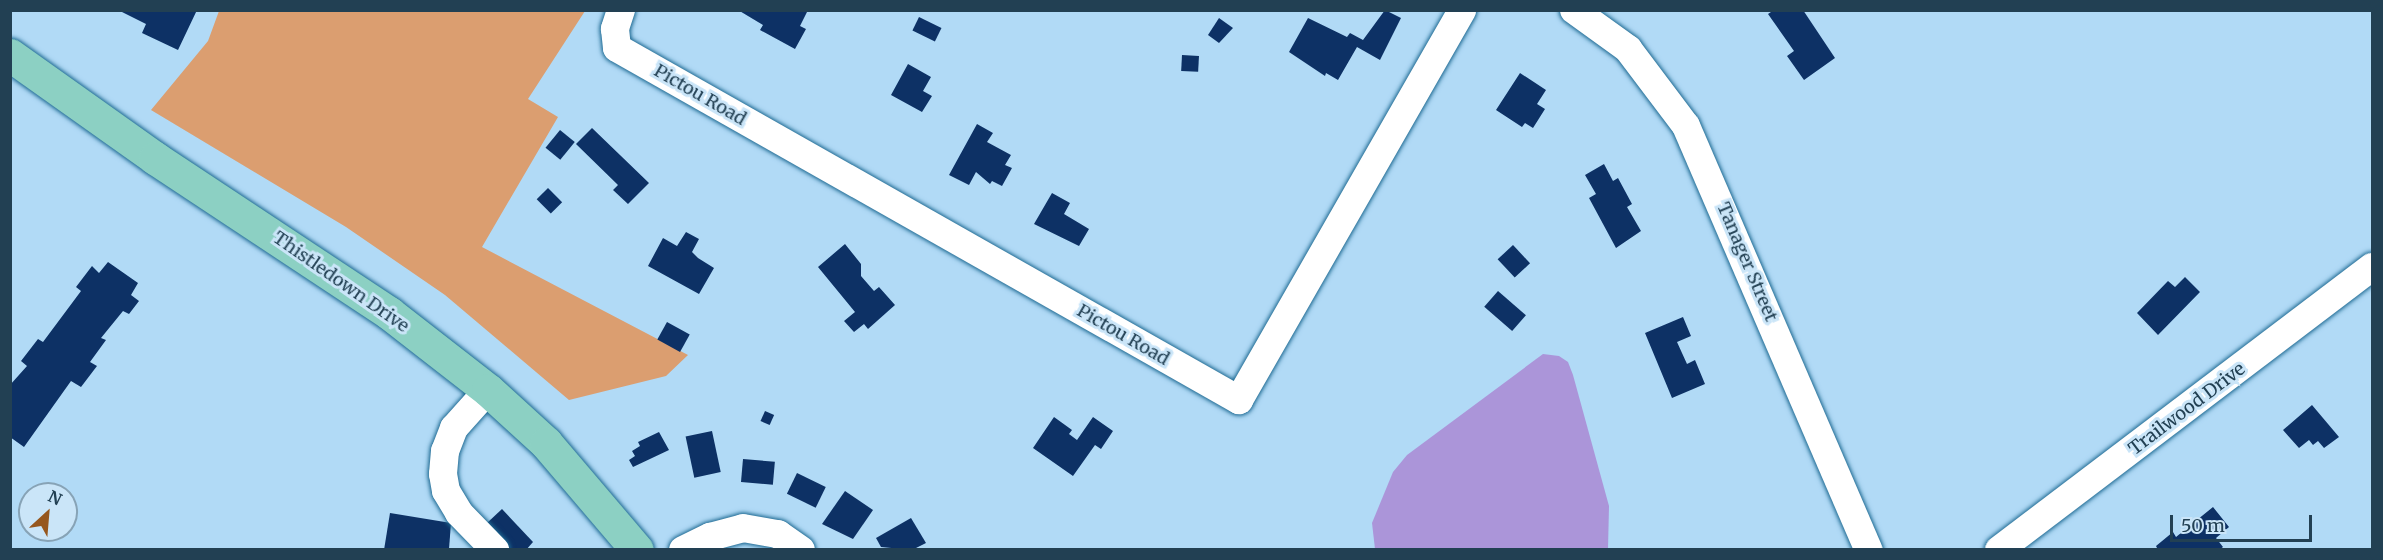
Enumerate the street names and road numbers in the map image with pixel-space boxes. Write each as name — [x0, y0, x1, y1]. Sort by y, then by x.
street label: Pictou Road — [650, 60, 750, 130]
street label: Tanager Street — [1712, 199, 1782, 325]
street label: Thistledown Drive — [269, 227, 413, 337]
street label: Pictou Road — [1073, 300, 1173, 370]
street label: Trailwood Drive — [2125, 358, 2249, 460]

